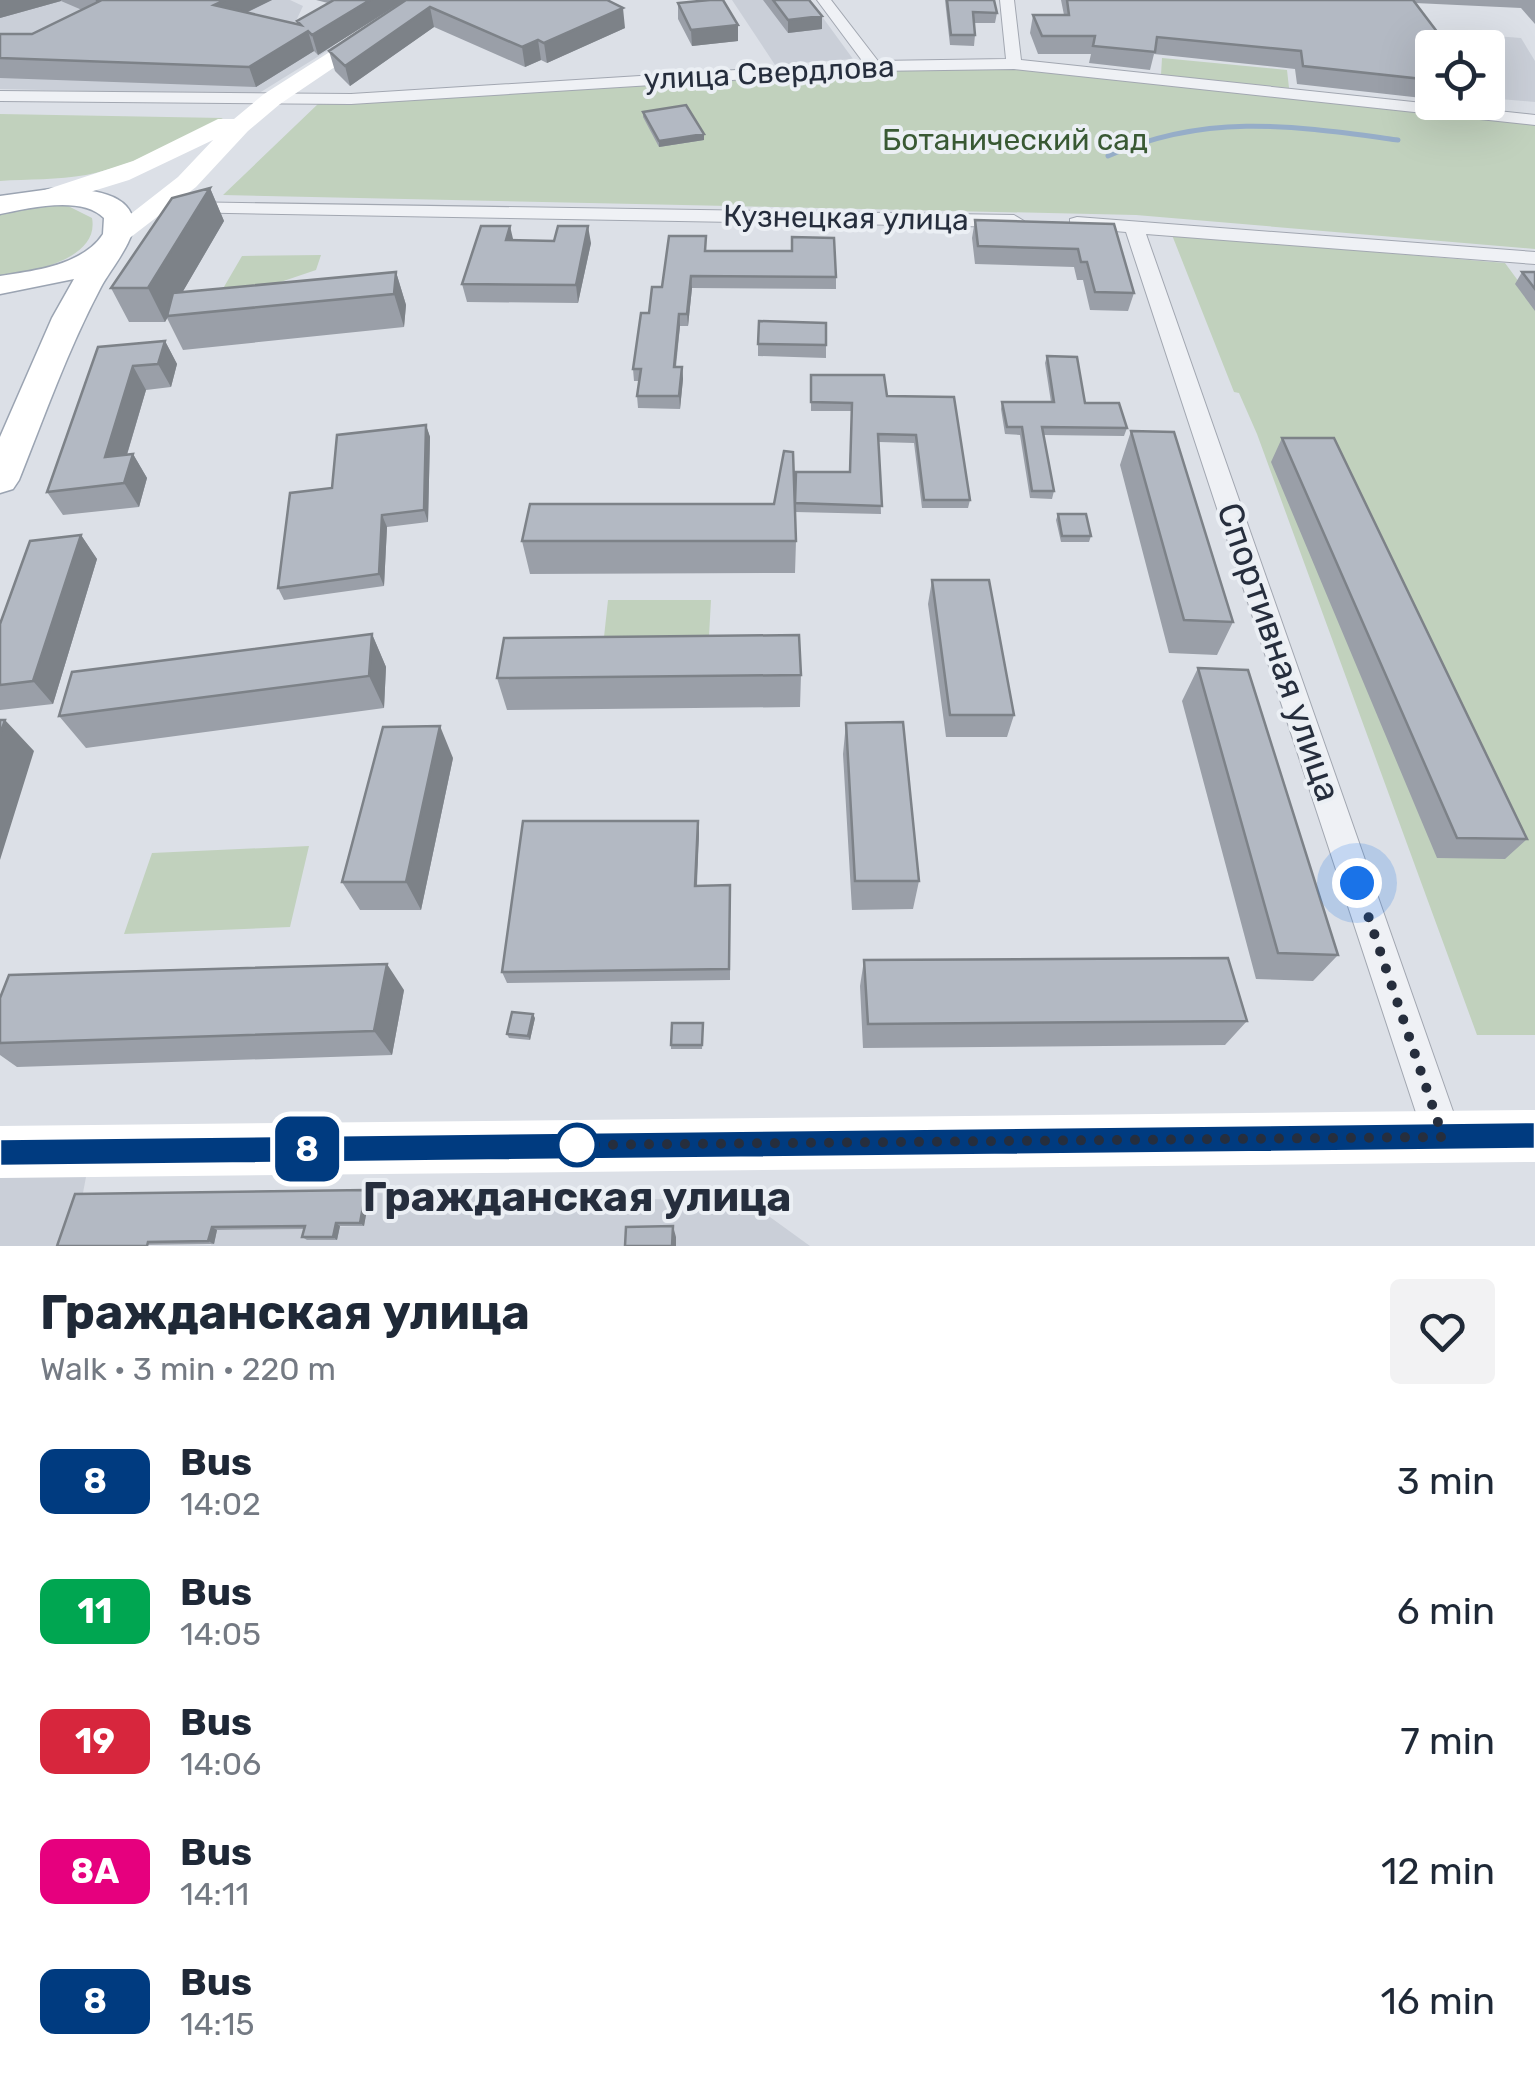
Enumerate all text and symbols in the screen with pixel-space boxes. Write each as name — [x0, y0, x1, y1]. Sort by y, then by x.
map controls — [1415, 30, 1505, 120]
button: locate — [1415, 30, 1505, 120]
street label: улица Свердлова — [643, 48, 895, 98]
park label: Ботанический сад — [882, 122, 1148, 158]
street label: Кузнецкая улица — [723, 198, 969, 238]
street label: Спортивная улица — [1208, 497, 1350, 807]
your location — [1332, 858, 1382, 908]
line badge: 8 — [274, 1116, 340, 1182]
marker: Гражданская улица — [556, 1124, 598, 1166]
text: 8 — [295, 1128, 319, 1170]
place label: Гражданская улица — [363, 1172, 791, 1222]
button: heart — [1390, 1279, 1495, 1384]
text: Гражданская улица — [40, 1284, 530, 1341]
text: Walk · 3 min · 220 m — [40, 1350, 336, 1388]
text: Bus — [180, 1439, 252, 1485]
text: 3 min — [1397, 1458, 1495, 1504]
text: 8 — [83, 1460, 107, 1502]
text: 14:02 — [180, 1485, 261, 1523]
text: Bus — [180, 1569, 252, 1615]
text: 6 min — [1397, 1588, 1495, 1634]
text: 11 — [78, 1590, 112, 1632]
text: 14:05 — [180, 1615, 261, 1653]
text: Bus — [180, 1699, 252, 1745]
text: 7 min — [1400, 1718, 1495, 1764]
text: 19 — [75, 1720, 115, 1762]
text: 14:06 — [180, 1745, 261, 1783]
text: Bus — [180, 1829, 252, 1875]
text: 12 min — [1381, 1848, 1495, 1894]
text: 8А — [71, 1850, 119, 1892]
text: 14:11 — [180, 1875, 249, 1913]
text: Bus — [180, 1959, 252, 2005]
text: 16 min — [1381, 1978, 1495, 2024]
text: 8 — [83, 1980, 107, 2022]
text: 14:15 — [180, 2005, 254, 2043]

